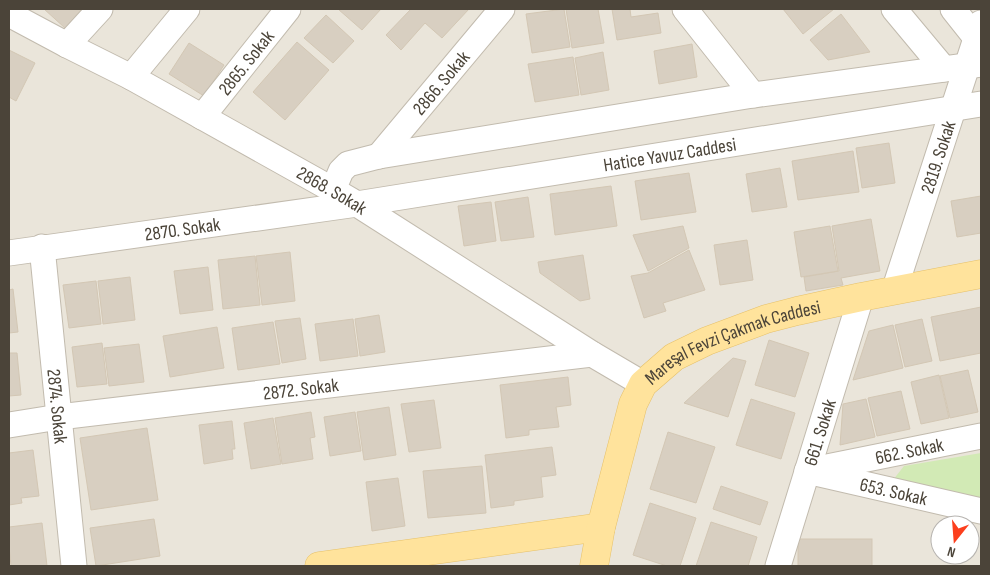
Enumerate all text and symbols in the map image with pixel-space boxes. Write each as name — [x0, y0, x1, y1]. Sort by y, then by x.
street label: 2865. Sokak — [214, 25, 280, 100]
street label: 2866. Sokak — [408, 46, 476, 120]
street label: 2819. Sokak — [916, 117, 962, 197]
street label: Hatice Yavuz Caddesi — [602, 133, 738, 177]
street label: 2868. Sokak — [292, 162, 371, 221]
street label: 2870. Sokak — [143, 213, 222, 247]
street label: Mareşal Fevzi Çakmak Caddesi — [641, 296, 823, 390]
street label: 2874. Sokak — [41, 368, 72, 446]
street label: 2872. Sokak — [262, 374, 341, 406]
street label: 661. Sokak — [800, 396, 842, 469]
street label: 662. Sokak — [873, 434, 946, 470]
street label: 653. Sokak — [857, 474, 930, 511]
north arrow — [930, 515, 980, 565]
text: N — [945, 543, 957, 561]

